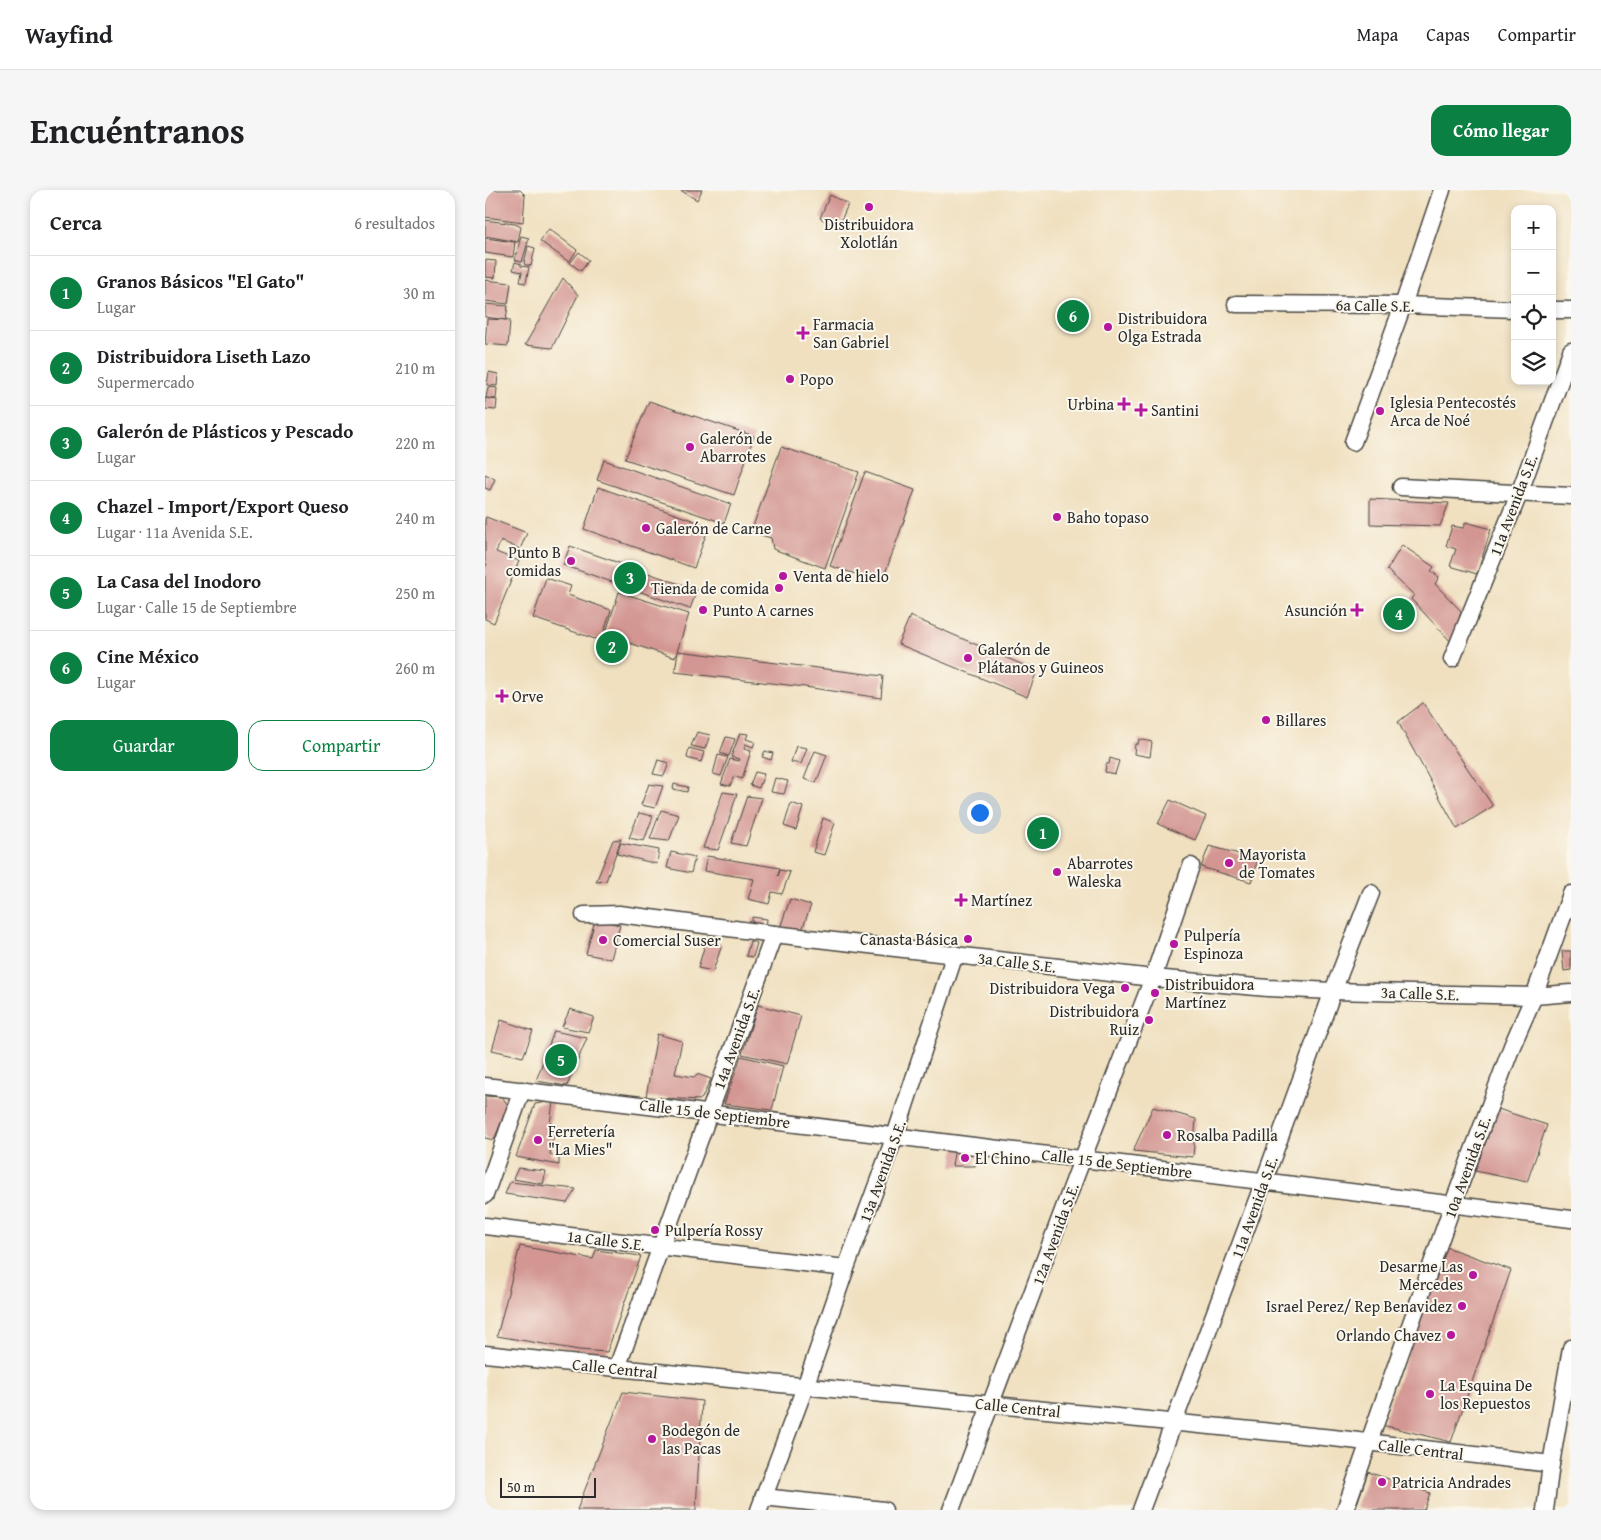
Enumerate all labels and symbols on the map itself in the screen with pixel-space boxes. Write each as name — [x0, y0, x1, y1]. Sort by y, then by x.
marker: Distribuidora Xolotlán — [863, 201, 875, 213]
place label: Distribuidora Xolotlán — [824, 212, 914, 254]
street label: 6a Calle S.E. — [1335, 292, 1415, 318]
pin: 6 — [1057, 297, 1089, 335]
place label: Distribuidora Olga Estrada — [1118, 306, 1208, 348]
place label: Farmacia San Gabriel — [813, 312, 890, 354]
marker: Distribuidora Olga Estrada — [1102, 321, 1114, 333]
marker: Farmacia San Gabriel — [797, 327, 809, 339]
place label: Popo — [800, 367, 834, 391]
marker: Popo — [784, 373, 796, 385]
place label: Iglesia Pentecostés Arca de Noé — [1390, 390, 1516, 432]
place label: Urbina — [1068, 392, 1114, 416]
marker: Urbina — [1118, 398, 1130, 410]
place label: Santini — [1151, 398, 1199, 422]
marker: Santini — [1135, 404, 1147, 416]
marker: Iglesia Pentecostés Arca de Noé — [1374, 405, 1386, 417]
place label: Galerón de Abarrotes — [700, 426, 772, 468]
marker: Galerón de Abarrotes — [684, 441, 696, 453]
street label: 11a Avenida S.E. — [1483, 451, 1543, 559]
place label: Baho topaso — [1067, 505, 1149, 529]
marker: Baho topaso — [1051, 511, 1063, 523]
place label: Galerón de Carne — [656, 516, 771, 540]
marker: Galerón de Carne — [640, 522, 652, 534]
place label: Punto B comidas — [506, 540, 561, 582]
marker: Punto B comidas — [565, 555, 577, 567]
pin: 3 — [614, 559, 646, 597]
place label: Venta de hielo — [793, 564, 889, 588]
marker: Venta de hielo — [777, 570, 789, 582]
place label: Tienda de comida — [651, 576, 769, 600]
marker: Tienda de comida — [773, 582, 785, 594]
pin: 4 — [1383, 595, 1415, 633]
place label: Punto A carnes — [713, 598, 814, 622]
place label: Asunción — [1285, 598, 1347, 622]
marker: Punto A carnes — [697, 604, 709, 616]
marker: Asunción — [1351, 604, 1363, 616]
pin: 2 — [596, 628, 628, 666]
place label: Galerón de Plátanos y Guineos — [978, 637, 1104, 679]
marker: Galerón de Plátanos y Guineos — [962, 652, 974, 664]
place label: Orve — [512, 684, 543, 708]
marker: Orve — [496, 690, 508, 702]
place label: Billares — [1276, 708, 1326, 732]
marker: Billares — [1260, 714, 1272, 726]
your location — [967, 800, 993, 826]
pin: 1 — [1027, 814, 1059, 852]
place label: Mayorista de Tomates — [1239, 842, 1315, 884]
place label: Abarrotes Waleska — [1067, 851, 1133, 893]
marker: Mayorista de Tomates — [1223, 857, 1235, 869]
marker: Abarrotes Waleska — [1051, 866, 1063, 878]
place label: Martínez — [971, 888, 1032, 912]
marker: Martínez — [955, 894, 967, 906]
place label: Pulpería Espinoza — [1184, 923, 1244, 965]
place label: Canasta Básica — [860, 927, 958, 951]
place label: Comercial Suser — [613, 928, 721, 952]
marker: Canasta Básica — [962, 933, 974, 945]
marker: Comercial Suser — [597, 934, 609, 946]
marker: Pulpería Espinoza — [1168, 938, 1180, 950]
street label: 3a Calle S.E. — [976, 945, 1058, 979]
place label: Distribuidora Martínez — [1165, 972, 1255, 1014]
place label: Distribuidora Vega — [989, 976, 1115, 1000]
street label: 3a Calle S.E. — [1380, 980, 1460, 1006]
marker: Distribuidora Vega — [1119, 982, 1131, 994]
street label: 14a Avenida S.E. — [706, 983, 766, 1093]
marker: Distribuidora Martínez — [1149, 987, 1161, 999]
place label: Distribuidora Ruiz — [1050, 999, 1139, 1041]
marker: Distribuidora Ruiz — [1143, 1014, 1155, 1026]
pin: 5 — [545, 1041, 577, 1079]
street label: Calle 15 de Septiembre — [638, 1092, 792, 1134]
street label: 10a Avenida S.E. — [1437, 1112, 1497, 1222]
street label: 13a Avenida S.E. — [852, 1116, 912, 1226]
place label: Ferretería "La Mies" — [548, 1119, 615, 1161]
place label: Rosalba Padilla — [1177, 1123, 1278, 1147]
marker: Rosalba Padilla — [1161, 1129, 1173, 1141]
marker: Ferretería "La Mies" — [532, 1134, 544, 1146]
street label: Calle 15 de Septiembre — [1040, 1142, 1194, 1184]
place label: El Chino — [975, 1146, 1030, 1170]
marker: El Chino — [959, 1152, 971, 1164]
street label: 11a Avenida S.E. — [1224, 1152, 1284, 1262]
street label: 12a Avenida S.E. — [1025, 1179, 1085, 1289]
place label: Pulpería Rossy — [665, 1218, 763, 1242]
street label: 1a Calle S.E. — [565, 1223, 647, 1257]
marker: Pulpería Rossy — [649, 1224, 661, 1236]
place label: Desarme Las Mercedes — [1379, 1254, 1463, 1296]
marker: Desarme Las Mercedes — [1467, 1269, 1479, 1281]
place label: Israel Perez/ Rep Benavidez — [1266, 1294, 1452, 1318]
marker: Israel Perez/ Rep Benavidez — [1456, 1300, 1468, 1312]
place label: Orlando Chavez — [1336, 1323, 1441, 1347]
marker: Orlando Chavez — [1445, 1329, 1457, 1341]
street label: Calle Central — [571, 1352, 659, 1384]
place label: La Esquina De los Repuestos — [1440, 1373, 1532, 1415]
marker: La Esquina De los Repuestos — [1424, 1388, 1436, 1400]
street label: Calle Central — [974, 1391, 1062, 1423]
place label: Bodegón de las Pacas — [662, 1418, 740, 1460]
street label: Calle Central — [1377, 1432, 1465, 1466]
marker: Bodegón de las Pacas — [646, 1433, 658, 1445]
place label: Patricia Andrades — [1392, 1470, 1511, 1494]
scale bar — [500, 1475, 596, 1498]
marker: Patricia Andrades — [1376, 1476, 1388, 1488]

